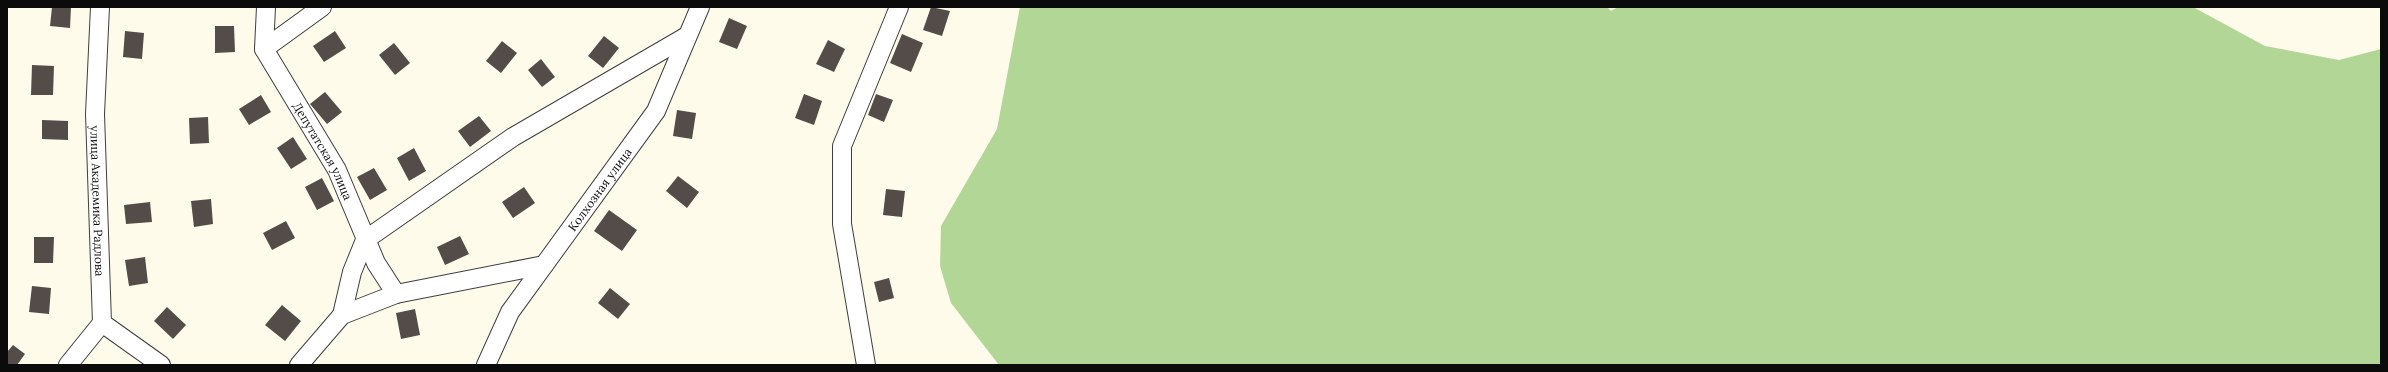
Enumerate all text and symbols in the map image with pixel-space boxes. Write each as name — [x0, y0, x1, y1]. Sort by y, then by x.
street label: Депутатская улица — [290, 99, 356, 202]
street label: улица Академика Радлова — [88, 125, 108, 276]
street label: Колхозная улица — [564, 145, 634, 234]

